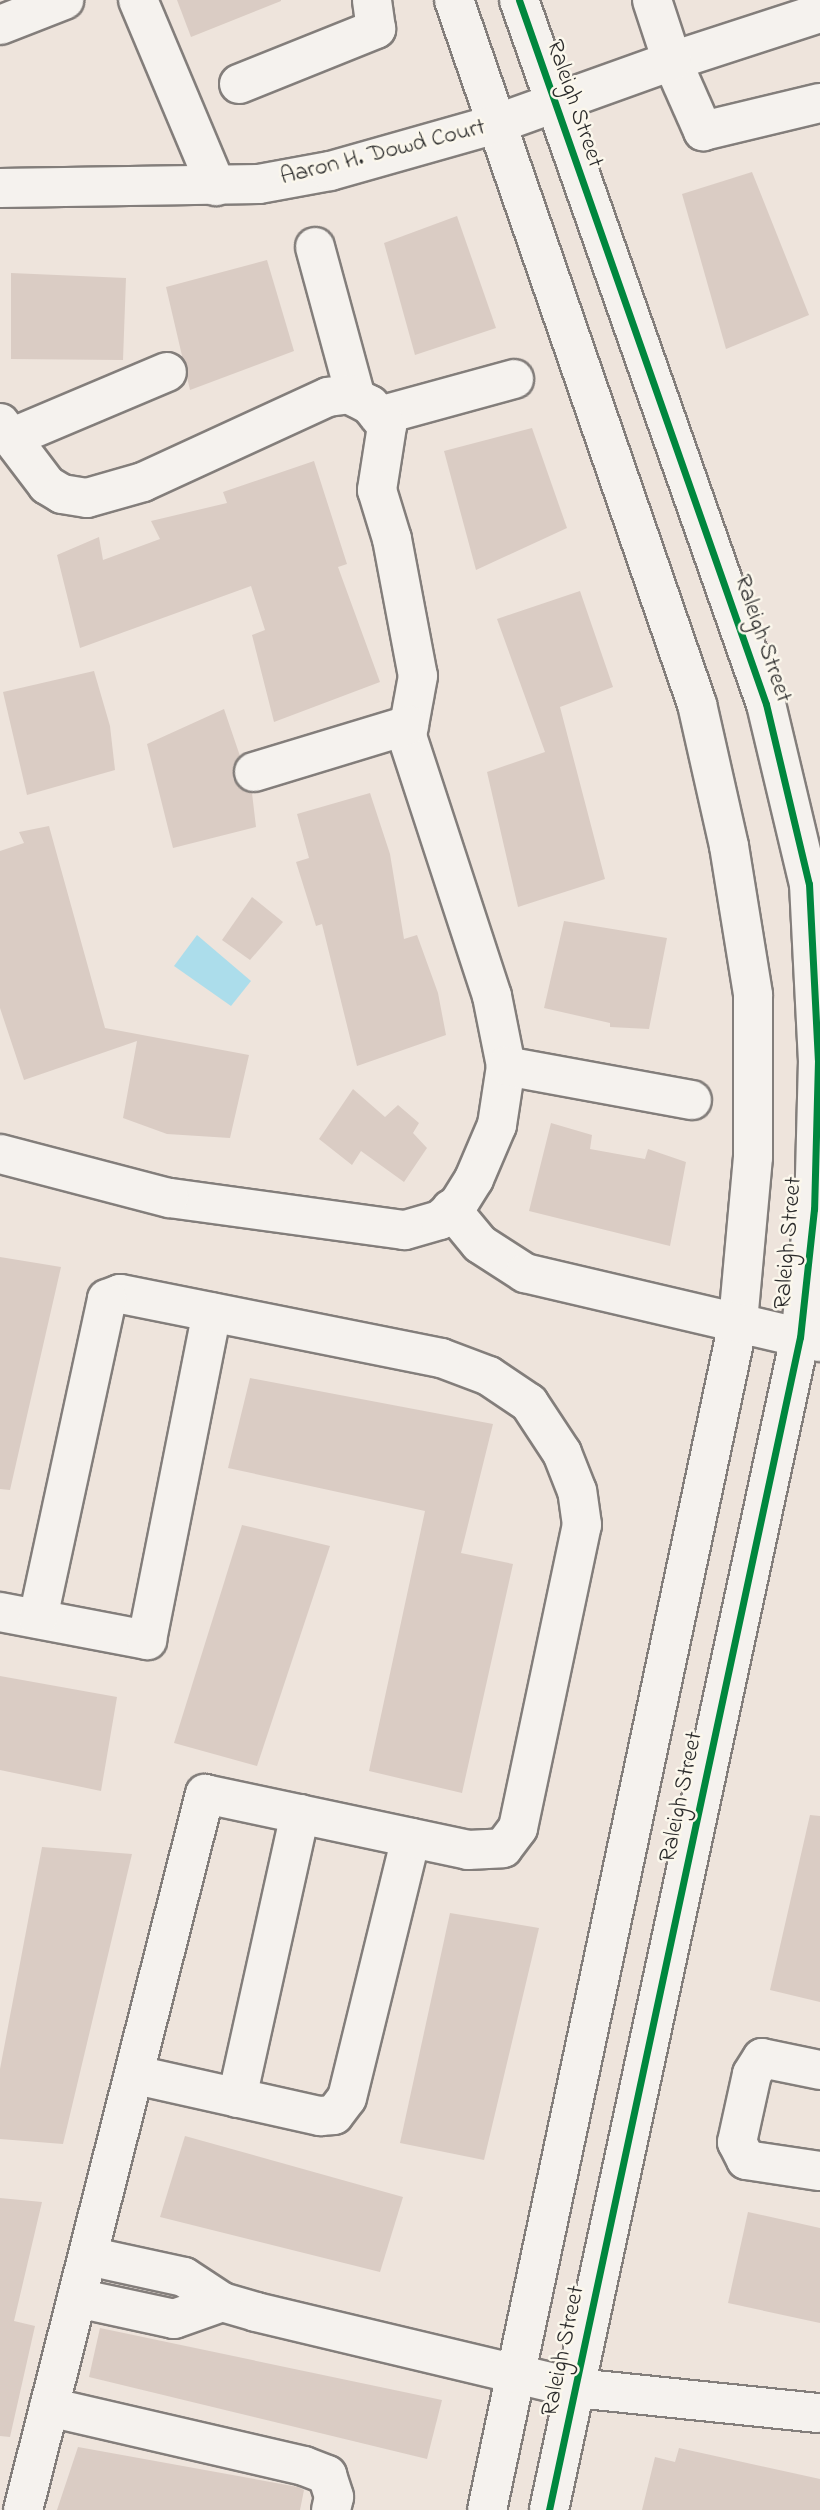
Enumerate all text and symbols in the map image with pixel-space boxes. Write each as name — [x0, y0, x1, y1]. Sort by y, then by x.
street label: Raleigh Street — [539, 36, 609, 172]
street label: Aaron H. Dowd Court — [278, 114, 488, 192]
street label: Raleigh Street — [727, 571, 797, 707]
street label: Raleigh Street — [769, 1175, 809, 1311]
street label: Raleigh Street — [654, 1729, 710, 1865]
street label: Raleigh Street — [536, 2283, 592, 2419]

